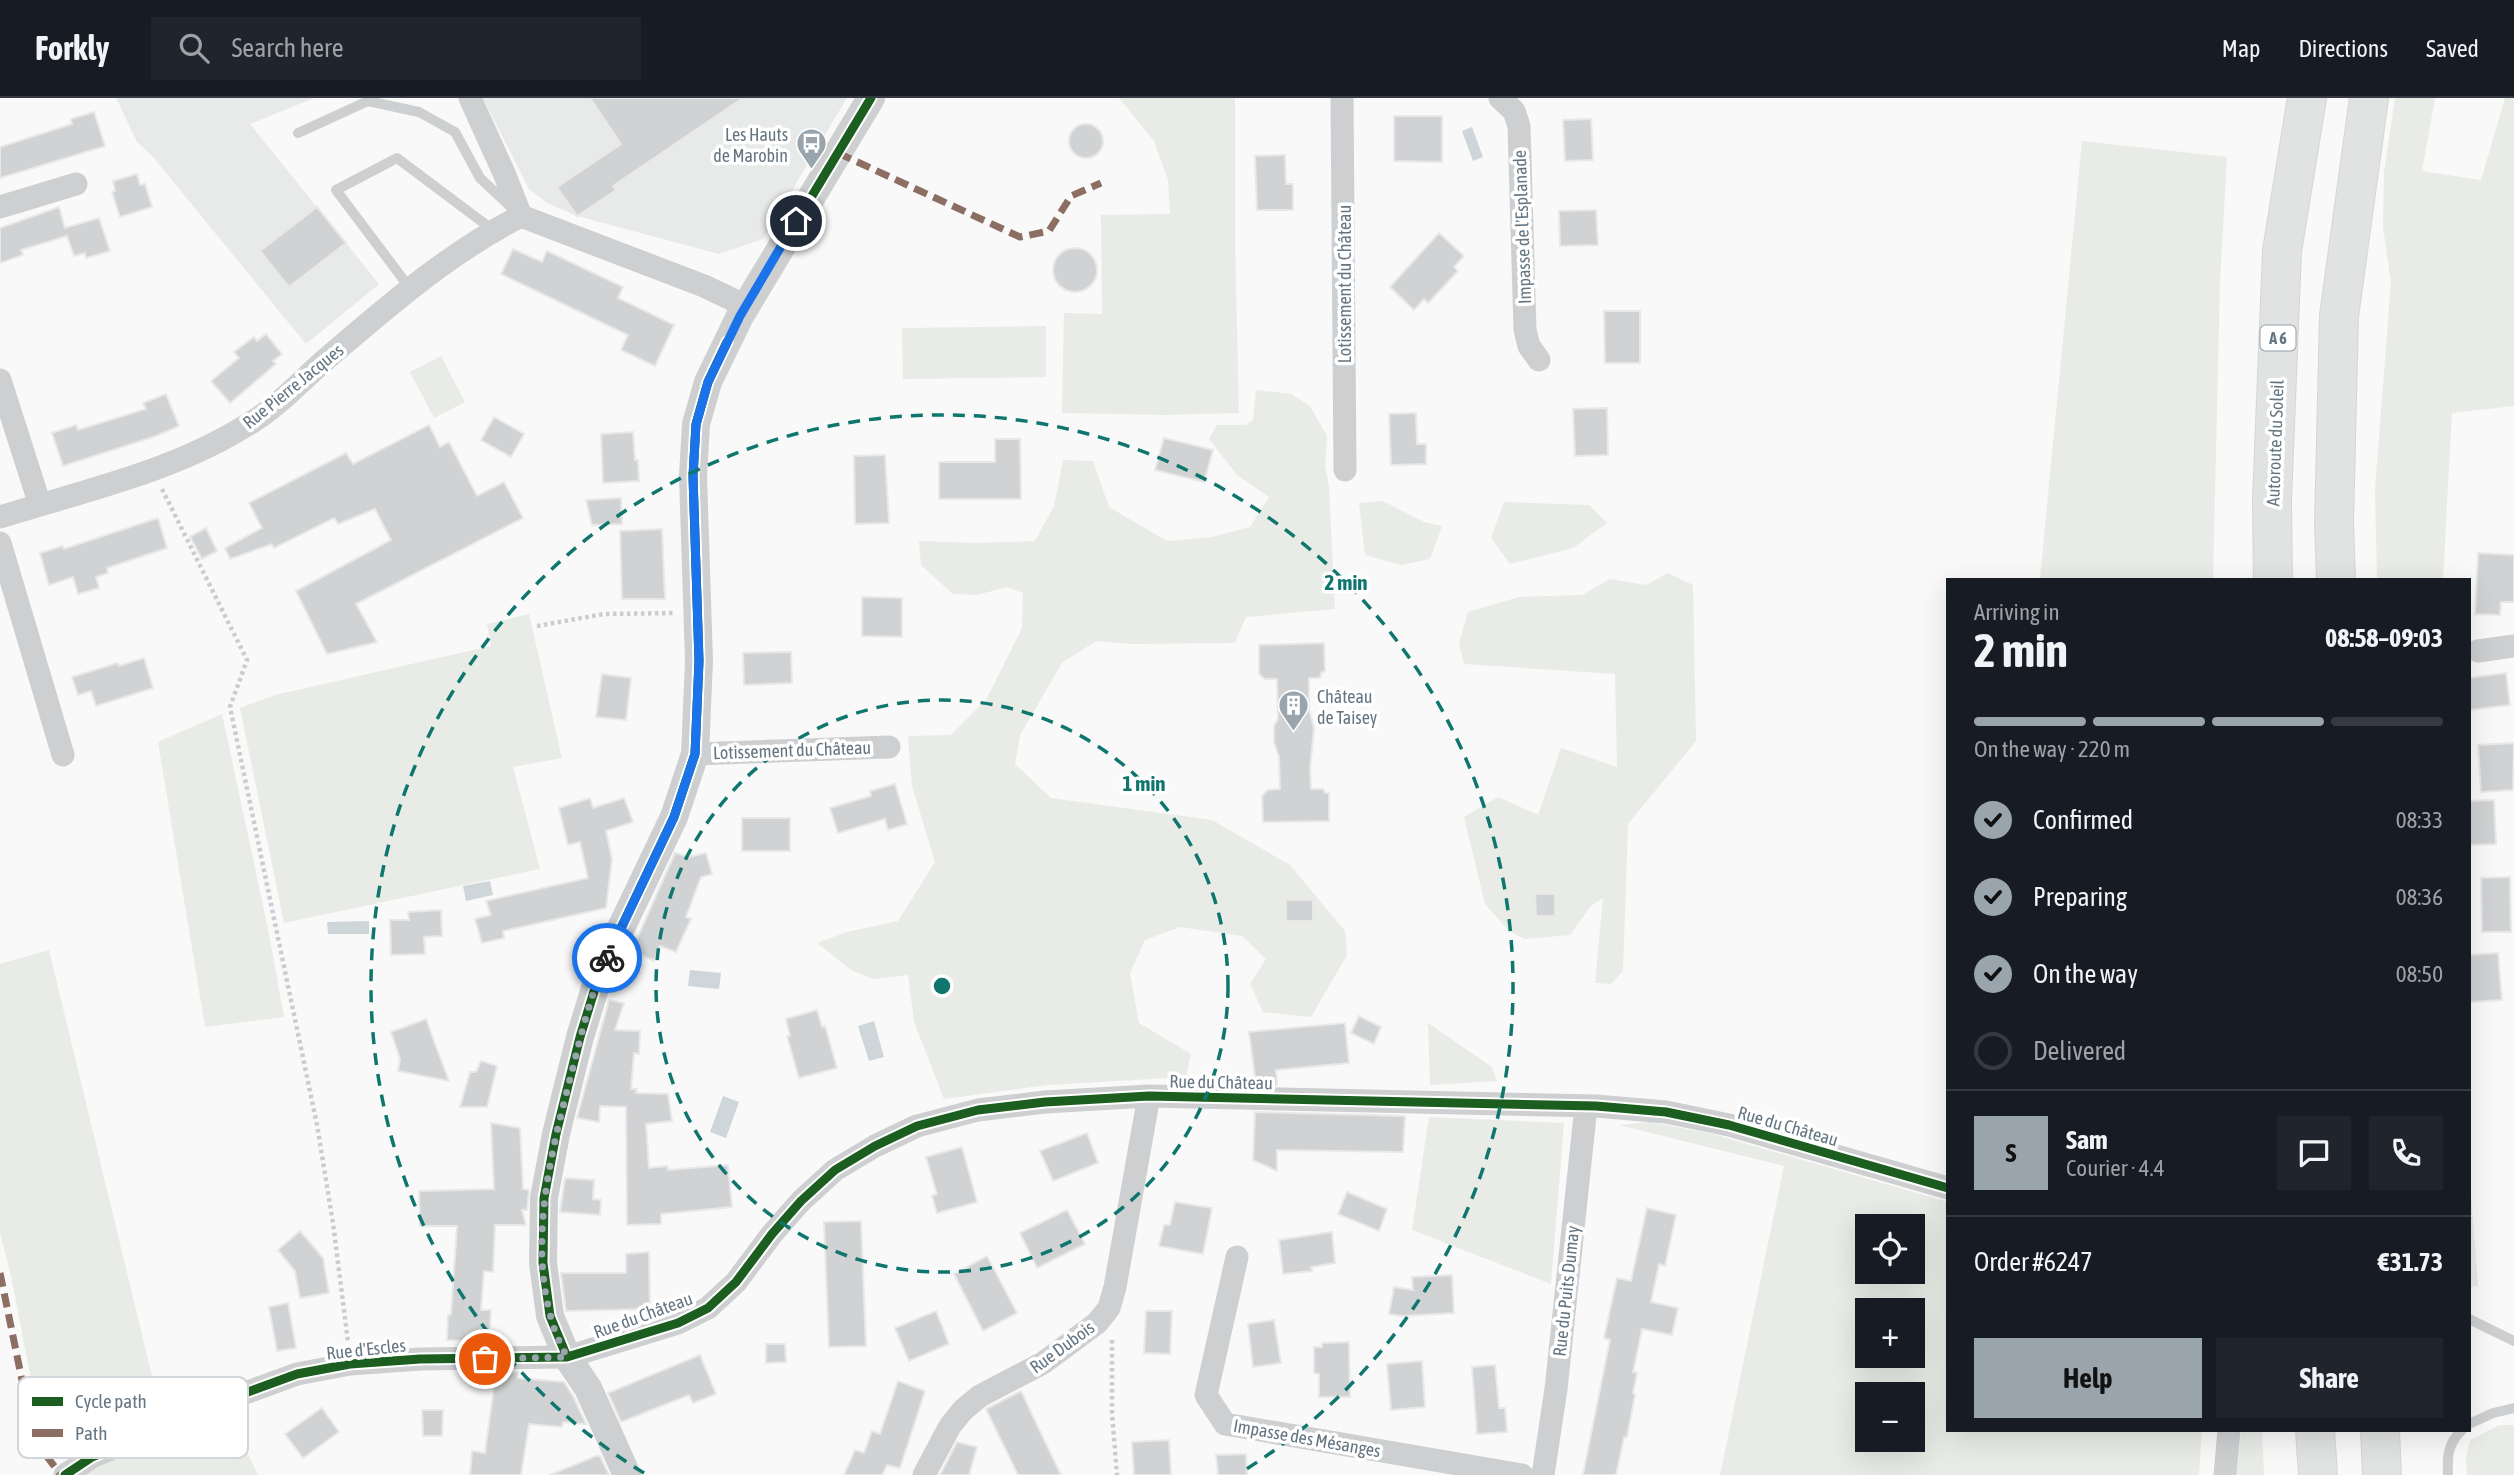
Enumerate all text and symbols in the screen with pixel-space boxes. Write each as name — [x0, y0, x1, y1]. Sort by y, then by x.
search box — [151, 17, 641, 80]
text: Forkly — [35, 29, 109, 67]
icon: search — [175, 29, 213, 67]
text: Search here — [231, 33, 344, 63]
text: Map — [2222, 35, 2260, 62]
text: Directions — [2298, 35, 2388, 62]
text: Saved — [2426, 35, 2479, 62]
place label: Les Hauts de Marobin — [713, 124, 788, 166]
bus stop icon: Les Hauts de Marobin — [794, 127, 828, 171]
street label: Impasse de l'Esplanade — [1509, 150, 1535, 304]
pin — [766, 191, 826, 251]
icon: home — [777, 202, 815, 240]
street label: Lotissement du Château — [1334, 205, 1355, 363]
road number: A 6 — [2260, 326, 2296, 350]
street label: Rue Pierre Jacques — [239, 339, 347, 433]
street label: Autoroute du Soleil — [2262, 379, 2288, 507]
text: 2 min — [1325, 570, 1367, 594]
text: Arriving in — [1974, 599, 2060, 625]
text: 08:58–09:03 — [2325, 623, 2443, 653]
text: 2 min — [1974, 624, 2068, 677]
place label: Château de Taisey — [1317, 686, 1377, 728]
building icon: Château de Taisey — [1277, 689, 1311, 733]
text: On the way · 220 m — [1974, 736, 2130, 762]
street label: Lotissement du Château — [713, 737, 871, 763]
text: 1 min — [1123, 771, 1165, 795]
icon: check — [1974, 801, 2012, 839]
text: Confirmed — [2033, 805, 2133, 835]
text: 08:33 — [2396, 807, 2443, 833]
icon: check — [1974, 878, 2012, 916]
text: Preparing — [2033, 882, 2127, 912]
text: 08:36 — [2396, 884, 2443, 910]
courier — [572, 923, 642, 993]
icon: bike — [588, 939, 626, 977]
icon: check — [1974, 955, 2012, 993]
text: On the way — [2033, 959, 2138, 989]
text: 08:50 — [2396, 961, 2443, 987]
centre of rings — [930, 974, 954, 998]
text: Delivered — [2033, 1036, 2126, 1066]
street label: Rue du Château — [1169, 1071, 1273, 1093]
street label: Rue du Château — [1735, 1102, 1841, 1150]
button: chat — [2277, 1116, 2351, 1190]
button: phone — [2369, 1116, 2443, 1190]
text: Sam — [2066, 1125, 2108, 1155]
text: S — [2006, 1138, 2016, 1168]
text: Courier · 4.4 — [2066, 1155, 2165, 1181]
map controls — [1855, 1214, 1925, 1452]
button: locate — [1855, 1214, 1925, 1284]
street label: Rue du Puits Dumay — [1549, 1225, 1583, 1357]
text: Order #6247 — [1974, 1247, 2093, 1277]
text: €31.73 — [2378, 1247, 2443, 1277]
street label: Rue du Château — [591, 1287, 695, 1343]
button: + — [1855, 1298, 1925, 1368]
street label: Rue Dubois — [1026, 1317, 1098, 1377]
pin — [455, 1329, 515, 1389]
street label: Rue d'Escles — [325, 1334, 407, 1364]
button: Help — [1974, 1338, 2202, 1418]
button: Share — [2216, 1338, 2443, 1418]
icon: bag — [466, 1340, 504, 1378]
legend — [18, 1377, 248, 1458]
button: − — [1855, 1382, 1925, 1452]
text: Cycle path — [75, 1390, 147, 1412]
street label: Impasse des Mésanges — [1232, 1415, 1382, 1461]
text: Path — [75, 1422, 107, 1444]

